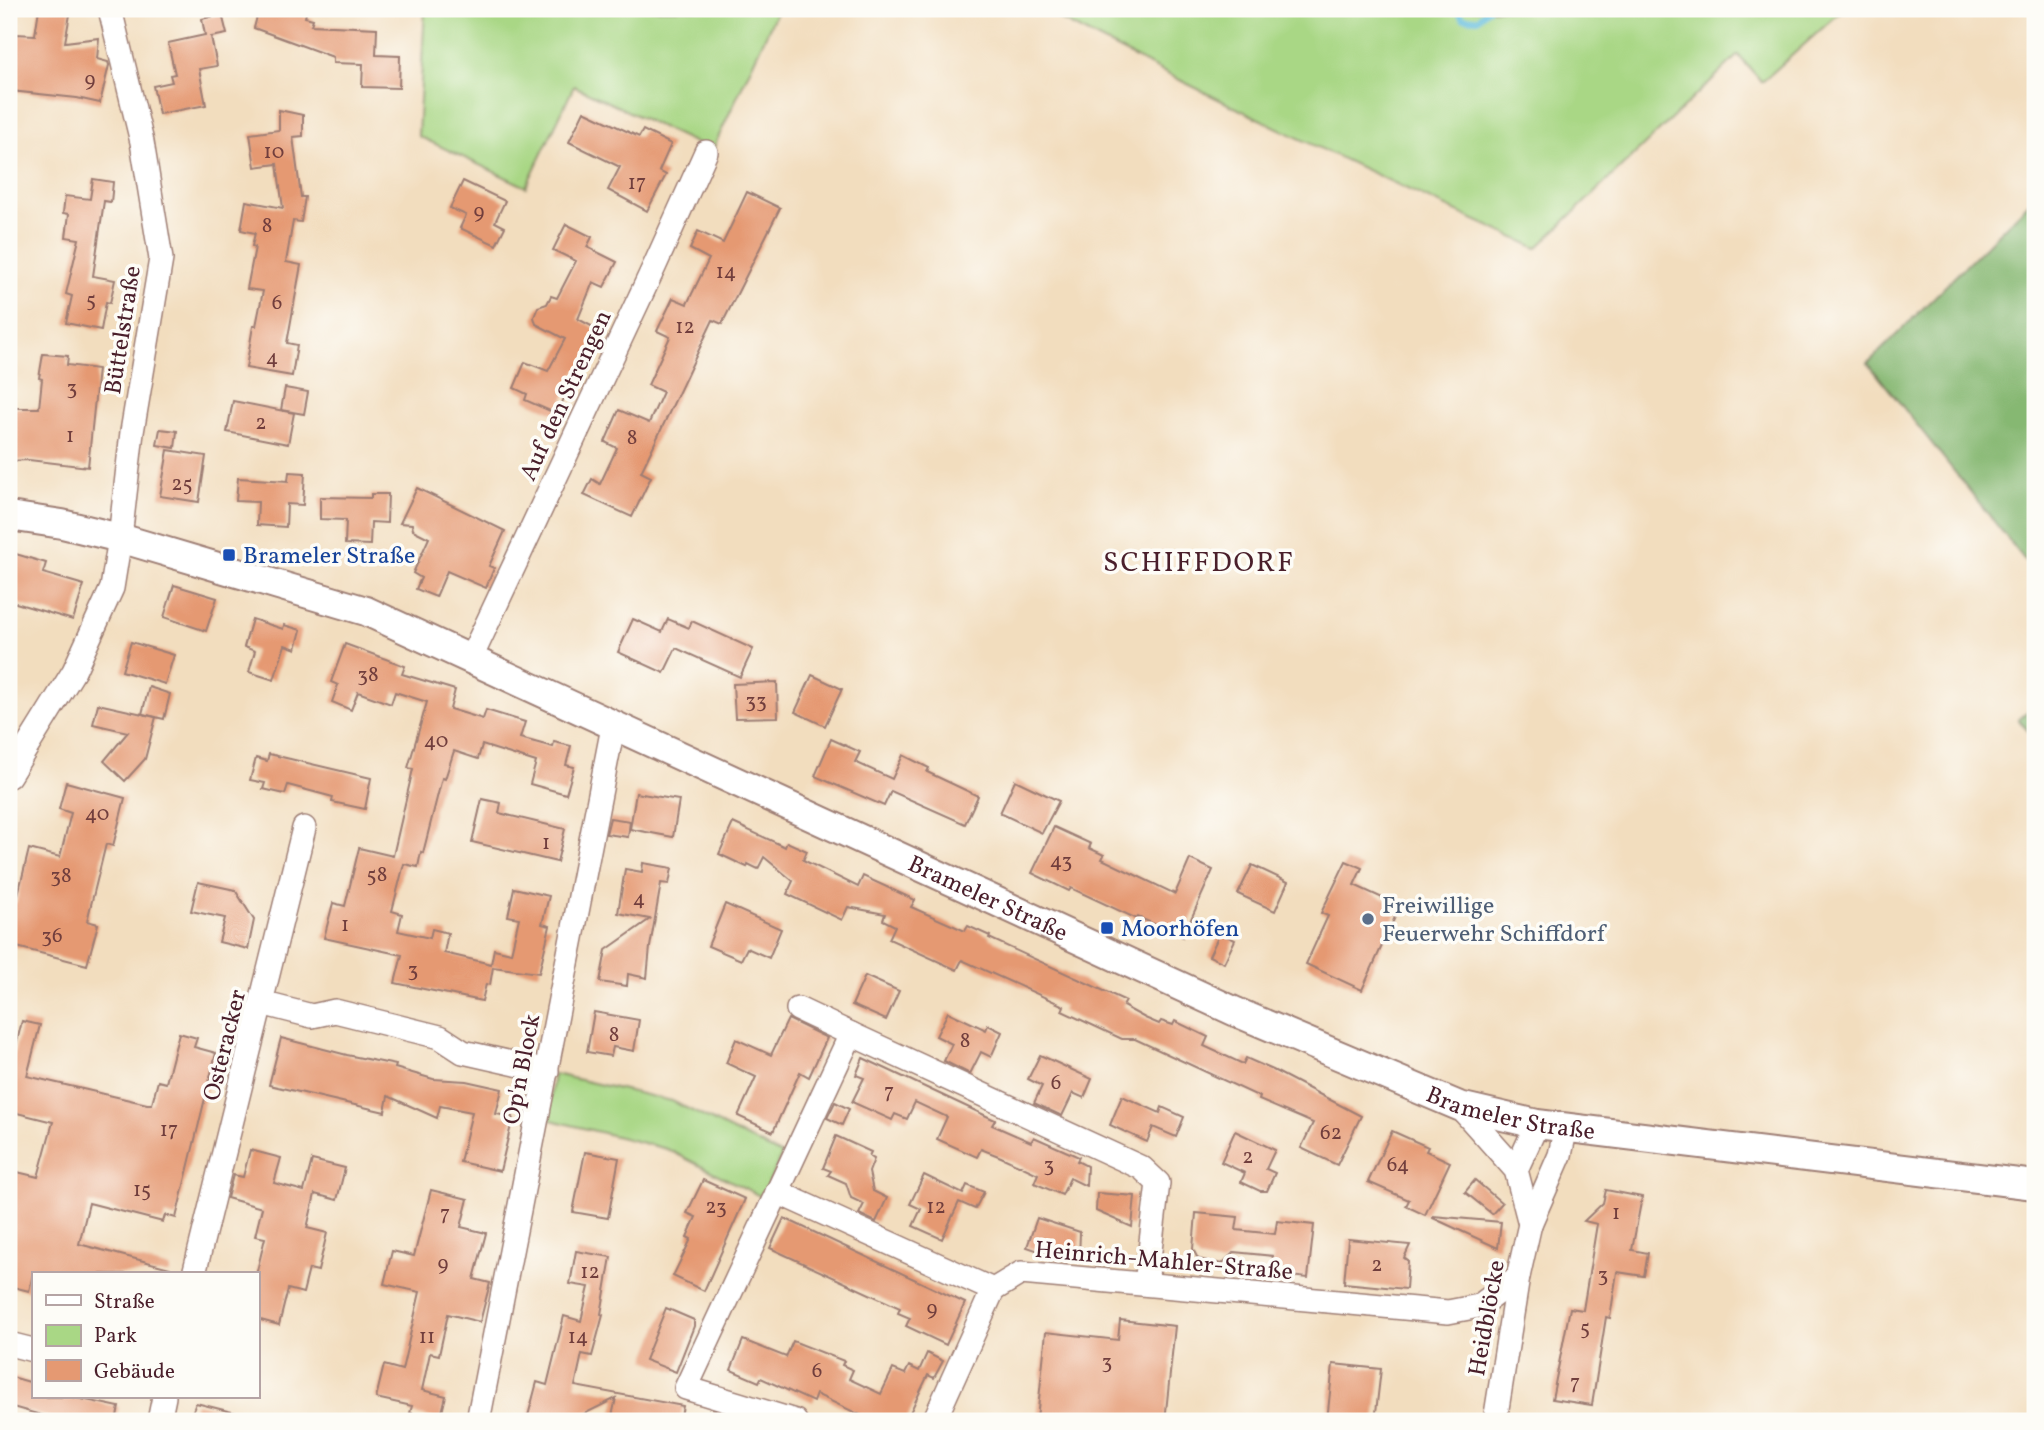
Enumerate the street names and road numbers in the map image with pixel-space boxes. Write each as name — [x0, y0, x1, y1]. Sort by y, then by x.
street label: Büttelstraße — [97, 264, 151, 397]
street label: Auf den Strengen — [512, 305, 621, 487]
street label: Brameler Straße — [902, 848, 1073, 951]
street label: Osteracker — [196, 986, 256, 1105]
street label: Op'n Block — [496, 1011, 550, 1128]
street label: Brameler Straße — [1420, 1079, 1597, 1150]
street label: Heinrich-Mahler-Straße — [1033, 1234, 1294, 1290]
street label: Heidblöcke — [1461, 1258, 1515, 1379]

